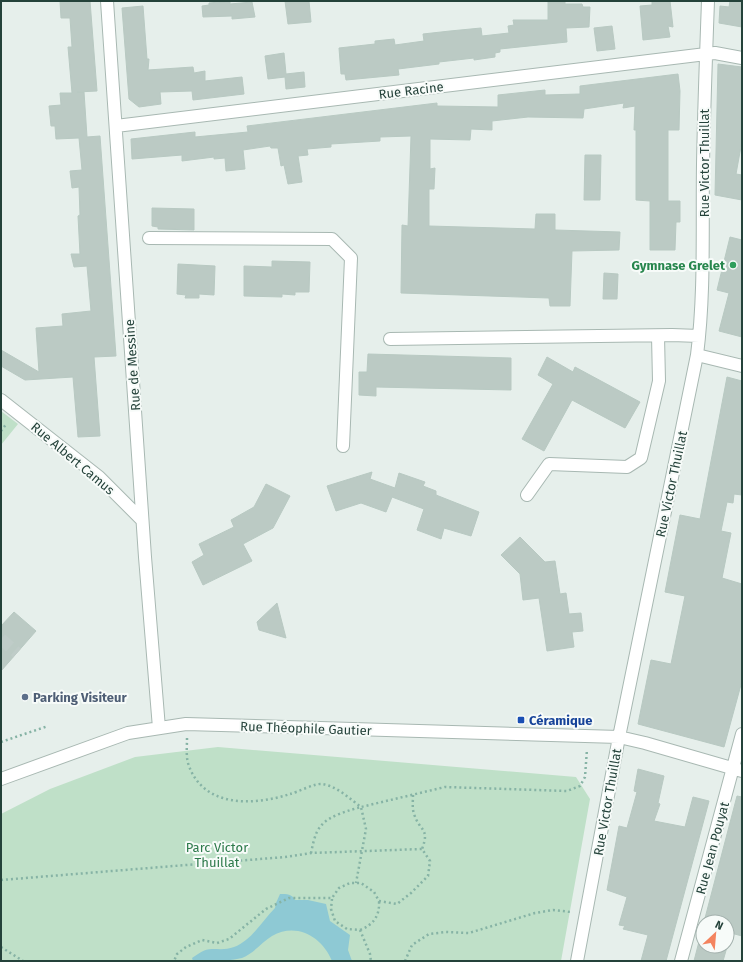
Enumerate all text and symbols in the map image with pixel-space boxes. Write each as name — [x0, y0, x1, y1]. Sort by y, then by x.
street label: Rue Racine — [378, 79, 444, 102]
street label: Rue Victor Thuillat — [697, 108, 712, 217]
place label: Gymnase Grelet — [631, 258, 726, 273]
marker: Gymnase Grelet — [728, 260, 738, 270]
street label: Rue de Messine — [122, 319, 143, 411]
street label: Rue Albert Camus — [28, 419, 117, 498]
street label: Rue Victor Thuillat — [653, 429, 690, 539]
place label: Parking Visiteur — [33, 690, 127, 705]
marker: Parking Visiteur — [20, 692, 30, 702]
place label: Céramique — [529, 713, 592, 728]
marker: Céramique — [516, 715, 526, 725]
street label: Rue Théophile Gautier — [240, 719, 372, 738]
street label: Rue Victor Thuillat — [591, 747, 624, 857]
street label: Rue Jean Pouyat — [693, 800, 732, 896]
park label: Parc Victor Thuillat — [186, 840, 248, 870]
north arrow — [695, 914, 735, 954]
text: N — [713, 918, 725, 933]

